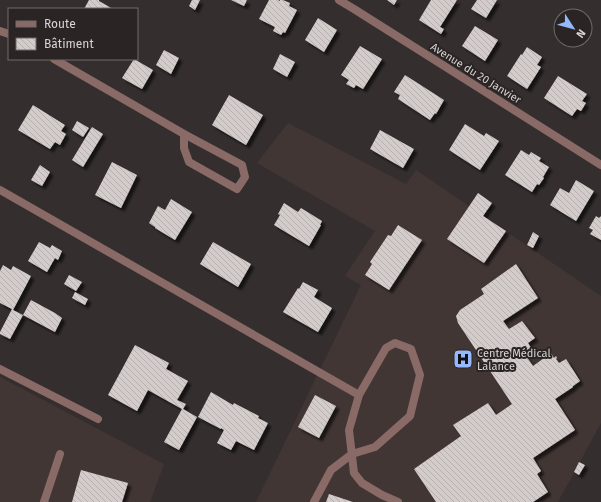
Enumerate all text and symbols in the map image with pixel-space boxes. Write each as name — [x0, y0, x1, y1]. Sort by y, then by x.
legend — [8, 8, 138, 60]
north arrow — [553, 8, 593, 48]
text: Route — [44, 17, 76, 31]
text: N — [573, 27, 588, 40]
text: Bâtiment — [44, 37, 94, 51]
street label: Avenue du 20 Janvier — [428, 40, 524, 107]
place label: Centre Médical Lalance — [477, 347, 551, 373]
hospital icon: Centre Médical Lalance — [452, 348, 474, 370]

